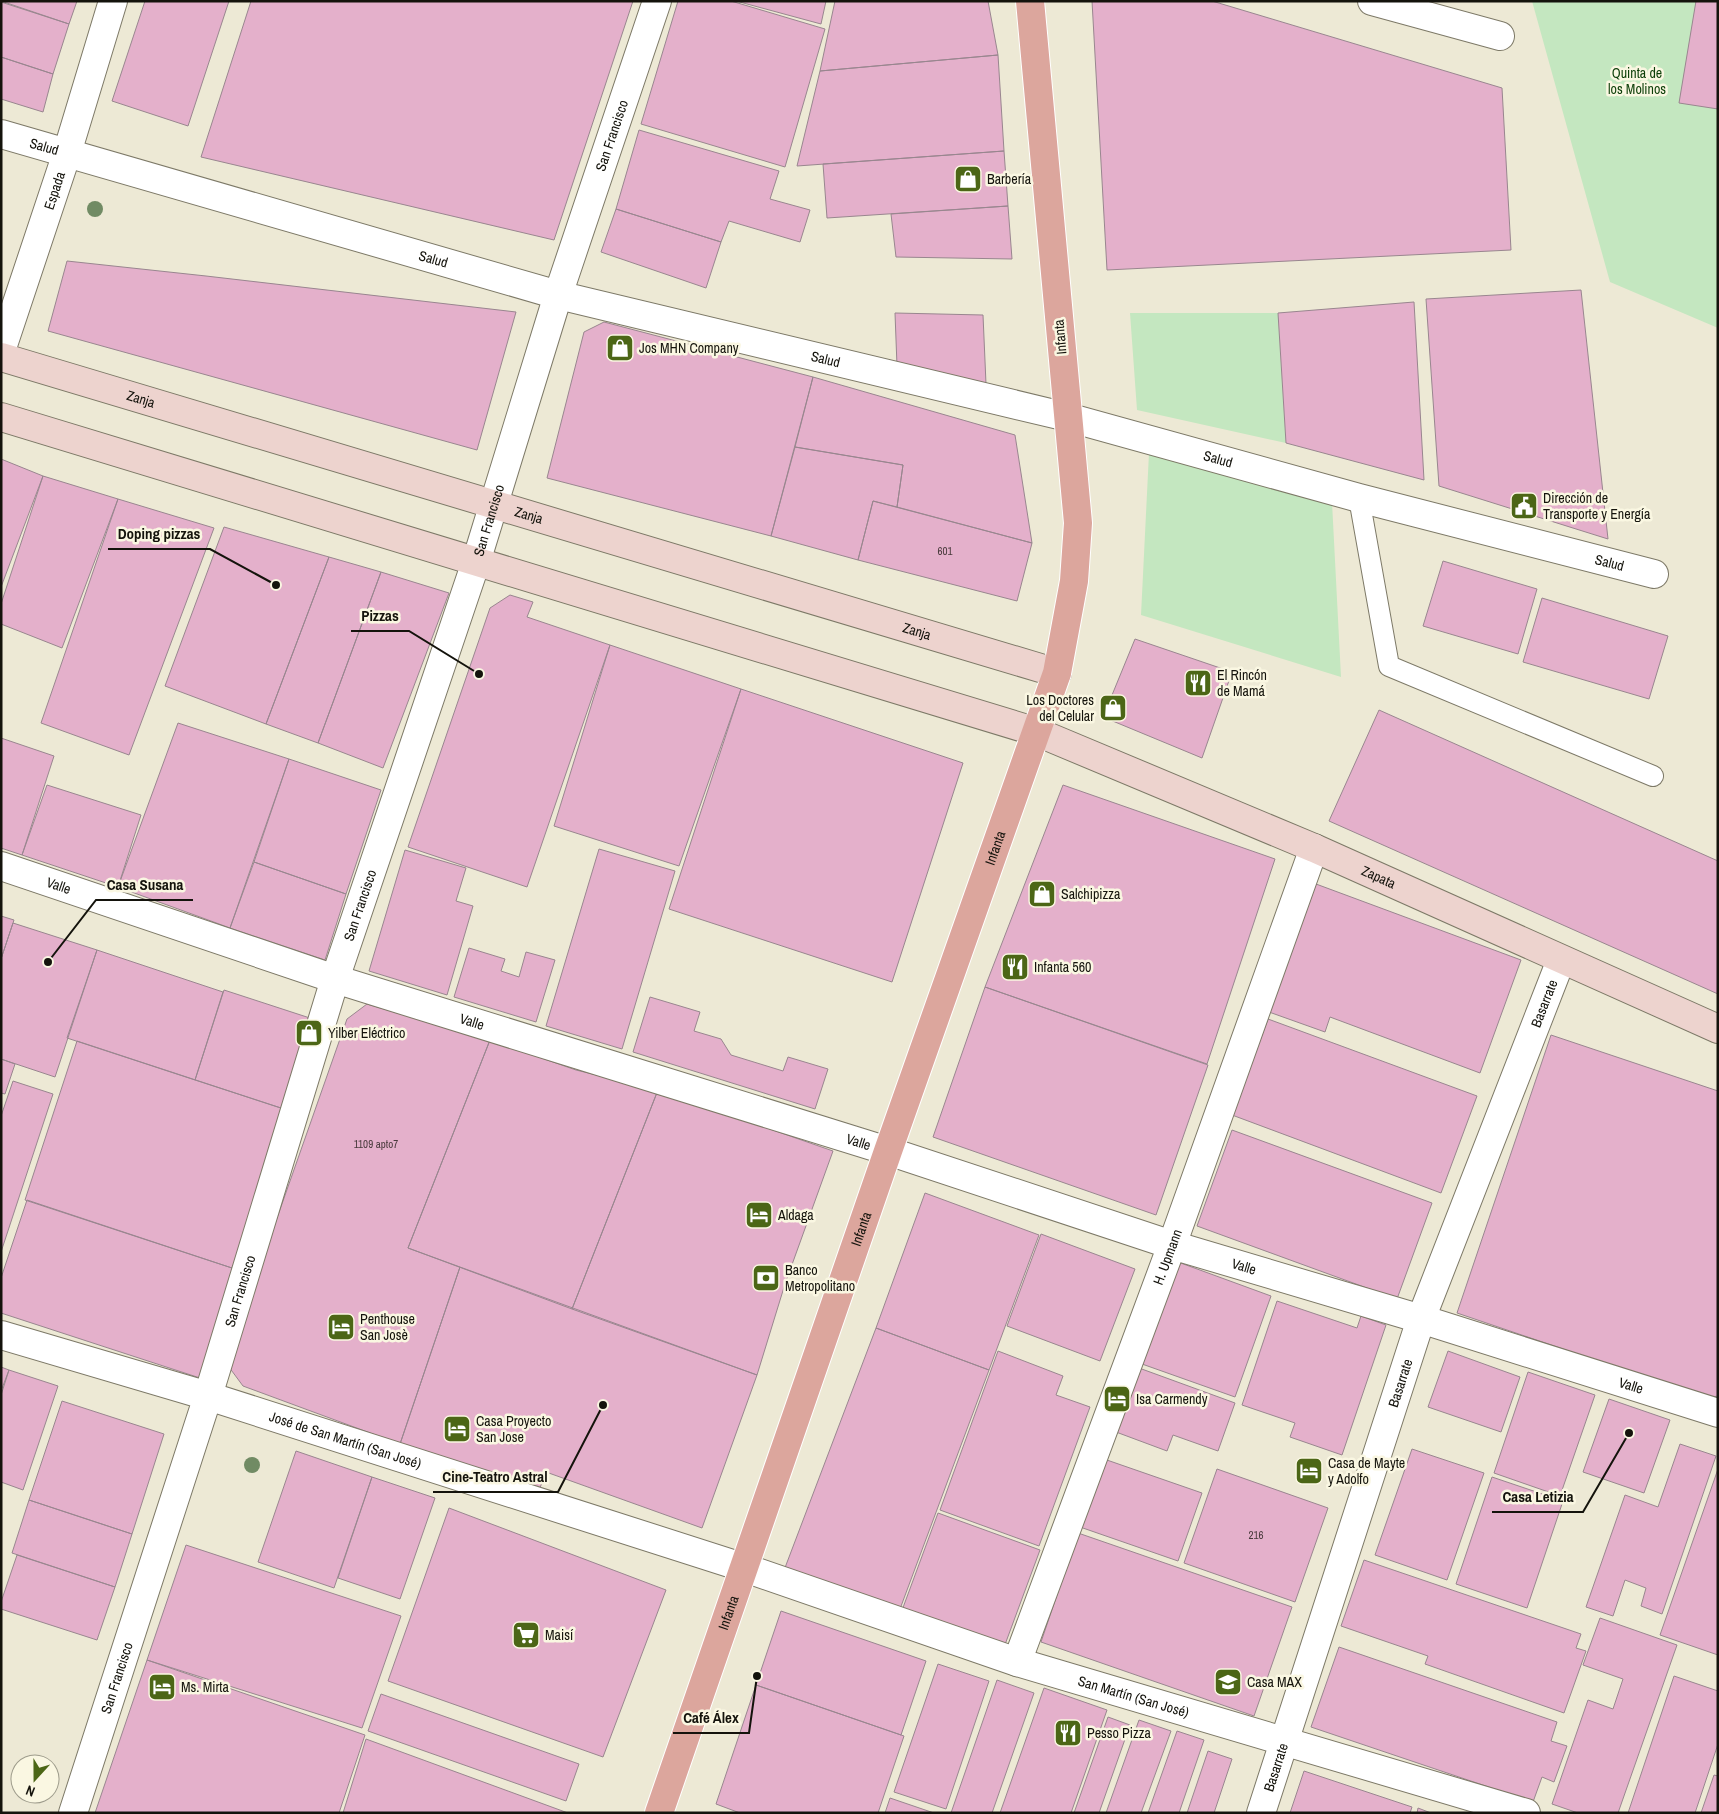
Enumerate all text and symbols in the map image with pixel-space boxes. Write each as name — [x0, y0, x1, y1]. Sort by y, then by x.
park label: Quinta de los Molinos — [1608, 64, 1666, 98]
street label: San Francisco — [591, 98, 632, 174]
street label: Salud — [28, 134, 61, 159]
shop icon: Barbería — [953, 164, 983, 194]
street label: Espada — [40, 169, 69, 212]
place label: Barbería — [987, 170, 1032, 188]
street label: Salud — [417, 246, 450, 272]
street label: Infanta — [1049, 318, 1070, 355]
shop icon: Jos MHN Company — [605, 333, 635, 363]
place label: Jos MHN Company — [639, 339, 739, 357]
street label: Salud — [809, 347, 842, 371]
street label: Zanja — [125, 386, 158, 412]
street label: Salud — [1202, 446, 1235, 472]
street label: San Francisco — [469, 482, 508, 558]
place label: Dirección de Transporte y Energía — [1543, 489, 1651, 523]
public building icon: Dirección de Transporte y Energía — [1509, 491, 1539, 521]
street label: Zanja — [513, 502, 546, 528]
callout: Doping pizzas — [108, 519, 210, 549]
text: Doping pizzas — [118, 523, 201, 544]
house number: 601 — [937, 544, 953, 558]
street label: Salud — [1593, 550, 1626, 575]
callout: Pizzas — [351, 601, 409, 631]
text: Pizzas — [361, 605, 399, 626]
street label: Zanja — [901, 618, 934, 644]
place label: El Rincón de Mamá — [1217, 666, 1267, 700]
restaurant icon: El Rincón de Mamá — [1183, 668, 1213, 698]
place label: Los Doctores del Celular — [1026, 691, 1094, 725]
shop icon: Los Doctores del Celular — [1098, 693, 1128, 723]
street label: Infanta — [981, 828, 1010, 867]
street label: Zapata — [1359, 861, 1399, 893]
street label: San Francisco — [340, 867, 380, 943]
callout: Casa Susana — [96, 870, 193, 900]
street label: Valle — [44, 873, 73, 898]
text: Casa Susana — [107, 874, 183, 895]
shop icon: Salchipizza — [1027, 879, 1057, 909]
place label: Salchipizza — [1061, 885, 1121, 903]
restaurant icon: Infanta 560 — [1000, 952, 1030, 982]
place label: Infanta 560 — [1034, 958, 1091, 976]
street label: Basarrate — [1527, 977, 1562, 1030]
street label: Valle — [457, 1009, 486, 1034]
shop icon: Yilber Eléctrico — [294, 1018, 324, 1048]
place label: Yilber Eléctrico — [328, 1024, 405, 1042]
street label: Valle — [844, 1130, 873, 1154]
house number: 1109 apto7 — [354, 1137, 398, 1151]
hotel icon: Aldaga — [744, 1200, 774, 1230]
place label: Aldaga — [777, 1206, 814, 1224]
street label: Infanta — [847, 1209, 875, 1249]
street label: H. Upmann — [1149, 1227, 1186, 1287]
street label: San Francisco — [221, 1253, 259, 1329]
street label: Valle — [1230, 1254, 1258, 1279]
place label: Banco Metropolitano — [785, 1261, 855, 1295]
bank icon: Banco Metropolitano — [751, 1263, 781, 1293]
place label: Penthouse San Josè — [360, 1310, 415, 1344]
hotel icon: Penthouse San Josè — [326, 1312, 356, 1342]
street label: Basarrate — [1384, 1357, 1417, 1409]
street label: Valle — [1617, 1373, 1646, 1398]
hotel icon: Isa Carmendy — [1102, 1384, 1132, 1414]
place label: Isa Carmendy — [1136, 1390, 1208, 1408]
street label: José de San Martín (San José) — [267, 1407, 424, 1473]
place label: Casa Proyecto San Jose — [476, 1412, 551, 1446]
hotel icon: Casa Proyecto San Jose — [442, 1414, 472, 1444]
place label: Casa de Mayte y Adolfo — [1328, 1454, 1405, 1488]
hotel icon: Casa de Mayte y Adolfo — [1294, 1456, 1324, 1486]
callout: Cine-Teatro Astral — [433, 1462, 558, 1492]
text: Cine-Teatro Astral — [442, 1466, 548, 1487]
callout: Casa Letizia — [1492, 1482, 1583, 1512]
text: Casa Letizia — [1502, 1486, 1574, 1507]
house number: 216 — [1248, 1528, 1264, 1542]
street label: Infanta — [714, 1593, 743, 1632]
supermarket icon: Maisí — [511, 1620, 541, 1650]
place label: Maisí — [545, 1626, 574, 1644]
street label: San Francisco — [97, 1640, 137, 1716]
school or university icon: Casa MAX — [1213, 1667, 1243, 1697]
hotel icon: Ms. Mirta — [147, 1672, 177, 1702]
street label: San Martín (San José) — [1076, 1672, 1191, 1722]
place label: Casa MAX — [1247, 1673, 1302, 1691]
place label: Ms. Mirta — [181, 1678, 229, 1696]
callout: Café Álex — [673, 1703, 749, 1733]
text: Café Álex — [683, 1707, 739, 1728]
restaurant icon: Pesso Pizza — [1053, 1718, 1083, 1748]
place label: Pesso Pizza — [1087, 1724, 1151, 1742]
street label: Basarrate — [1260, 1741, 1292, 1794]
north arrow — [10, 1754, 60, 1804]
text: N — [23, 1781, 37, 1801]

